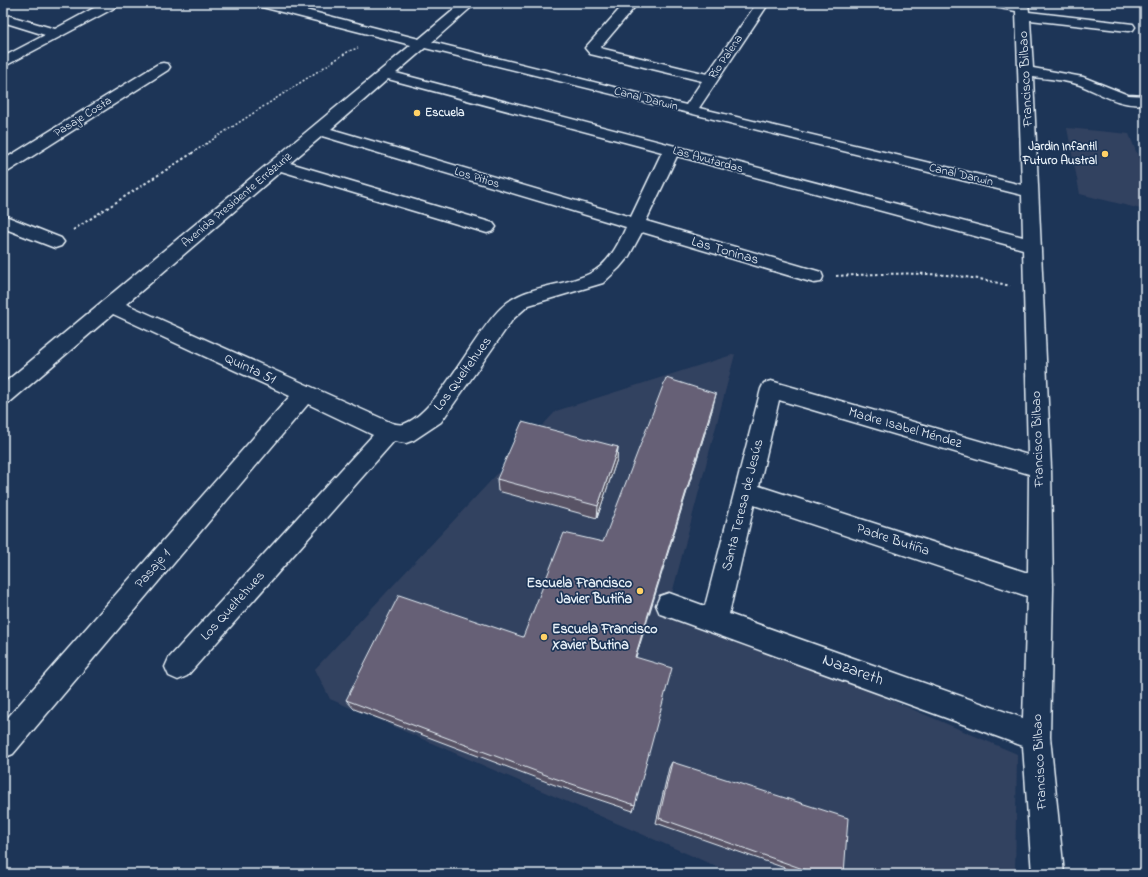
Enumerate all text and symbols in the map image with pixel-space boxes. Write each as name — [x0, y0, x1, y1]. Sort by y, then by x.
street label: Francisco Bilbao — [1013, 30, 1039, 129]
street label: Río Palena — [704, 31, 748, 83]
street label: Canal Darwin — [612, 82, 680, 116]
street label: Pasaje Costa — [50, 92, 116, 142]
place label: Escuela — [425, 104, 465, 122]
marker: Escuela — [412, 108, 422, 118]
place label: Jardin Infantil Futuro Austral — [1022, 138, 1097, 170]
street label: Las Avutardas — [671, 142, 745, 178]
street label: Avenida Presidente Errázuriz — [178, 148, 297, 252]
marker: Jardin Infantil Futuro Austral — [1100, 149, 1110, 159]
street label: Canal Darwin — [927, 159, 995, 191]
street label: Los Pitios — [452, 163, 502, 193]
street label: Las Toninas — [689, 231, 761, 271]
street label: Los Queltehues — [429, 332, 497, 416]
street label: Quinta 51 — [221, 348, 280, 390]
street label: Francisco Bilbao — [1026, 391, 1050, 488]
street label: Madre Isabel Méndez — [846, 402, 964, 454]
street label: Santa Teresa de Jesús — [716, 437, 770, 573]
street label: Padre Butiña — [854, 518, 932, 562]
street label: Pasaje 1 — [130, 544, 177, 593]
street label: Los Queltehues — [196, 566, 270, 646]
place label: Escuela Francisco Javier Butiña — [526, 573, 632, 610]
marker: Escuela Francisco Javier Butiña — [635, 586, 645, 596]
place label: Escuela Francisco Xavier Butina — [552, 619, 658, 656]
marker: Escuela Francisco Xavier Butina — [539, 632, 549, 642]
street label: Nazareth — [819, 647, 887, 693]
street label: Francisco Bilbao — [1027, 713, 1053, 812]

